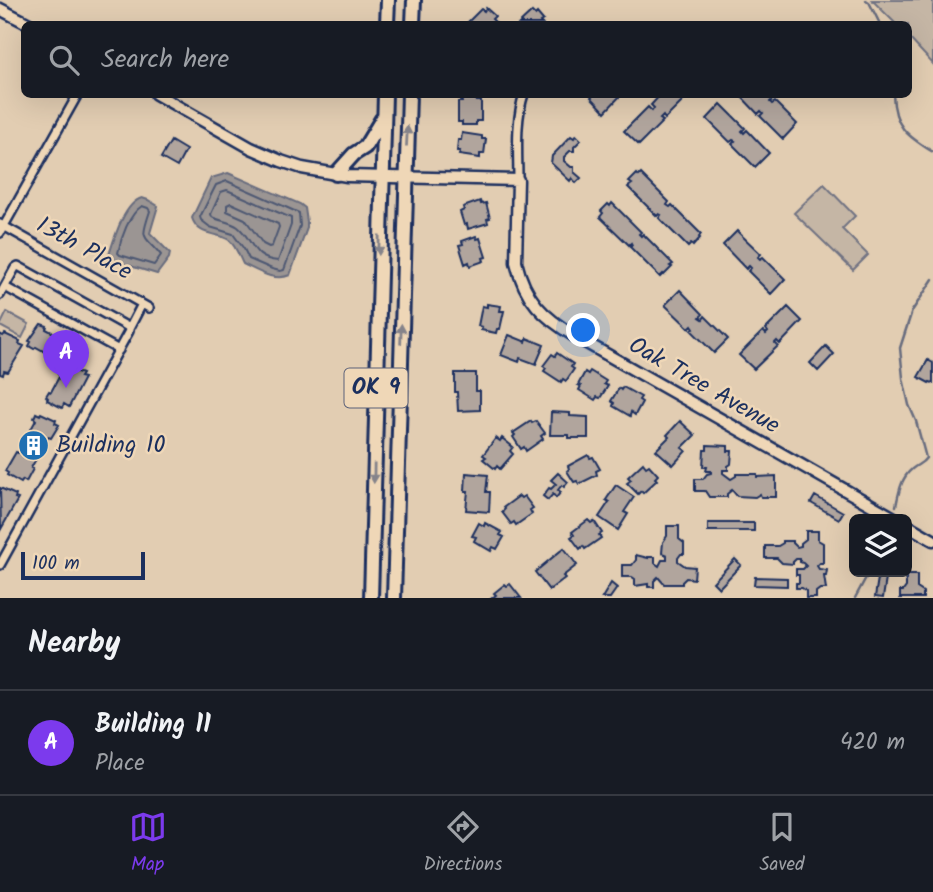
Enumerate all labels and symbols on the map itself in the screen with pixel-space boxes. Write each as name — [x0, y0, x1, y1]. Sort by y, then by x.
one-way arrow — [402, 125, 413, 147]
street label: 13th Place — [29, 207, 139, 292]
one-way arrow — [374, 235, 385, 257]
your location — [566, 313, 600, 347]
one-way arrow — [396, 323, 407, 345]
street label: Oak Tree Avenue — [621, 327, 787, 445]
pin: A — [43, 330, 89, 388]
road number: OK 9 — [344, 368, 408, 408]
place label: Building 10 — [56, 426, 165, 465]
building icon: Building 10 — [16, 428, 50, 462]
one-way arrow — [368, 462, 380, 484]
scale bar — [21, 549, 145, 581]

